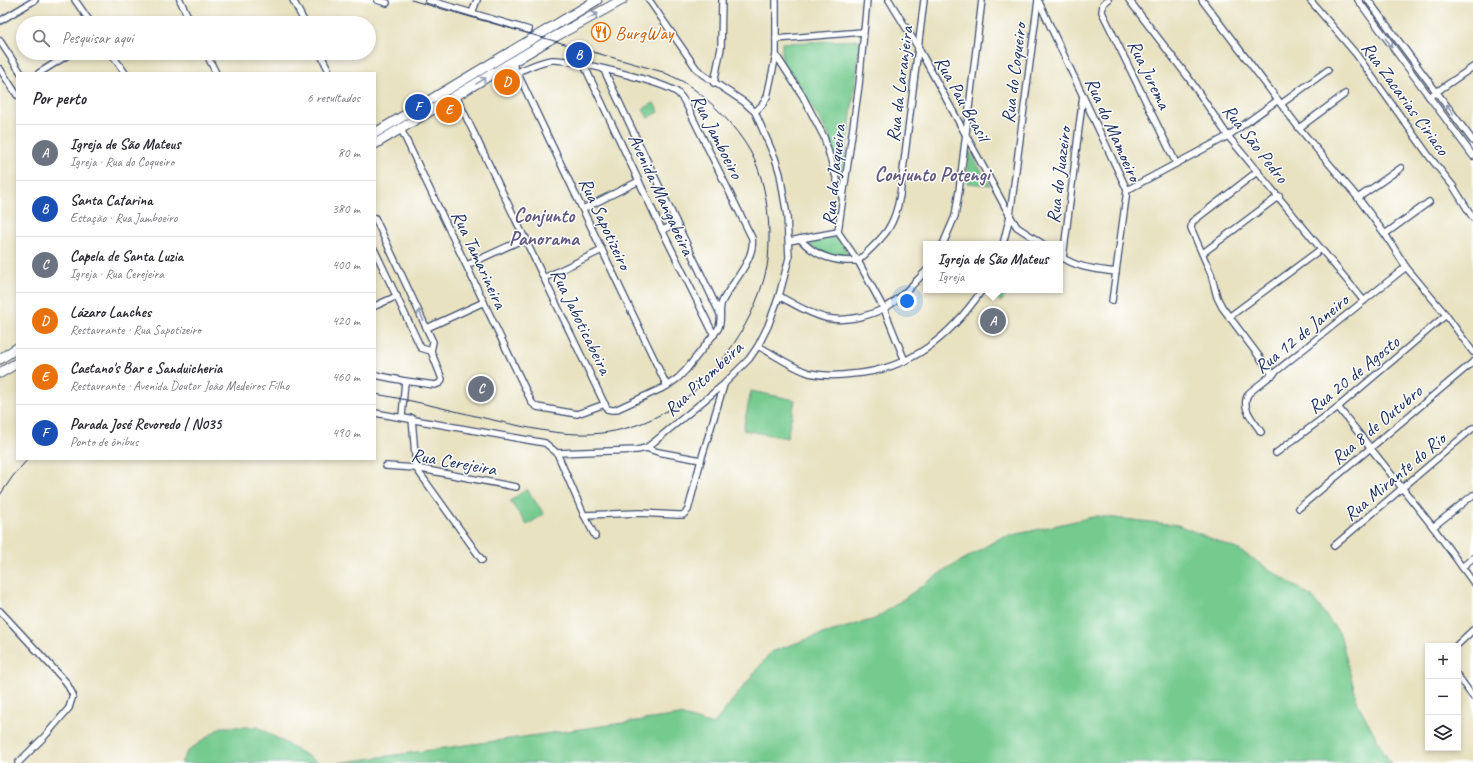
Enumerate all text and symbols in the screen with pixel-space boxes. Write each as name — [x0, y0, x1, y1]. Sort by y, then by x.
one-way arrow — [587, 12, 599, 19]
search box — [16, 16, 376, 60]
street label: Rua do Coqueiro — [996, 19, 1032, 125]
restaurant icon: BurgWay — [590, 21, 612, 43]
place label: BurgWay — [615, 21, 675, 45]
street label: Rua da Laranjeira — [881, 24, 919, 143]
icon: search — [30, 27, 52, 49]
text: Pesquisar aqui — [62, 29, 133, 48]
street label: Rua Jurema — [1122, 36, 1177, 114]
street label: Rua Zacarias Ciriaco — [1356, 37, 1455, 161]
one-way arrow — [1385, 38, 1393, 49]
pin: B — [566, 40, 592, 70]
street label: Rua Pau Brasil — [929, 52, 997, 149]
pin: D — [494, 67, 520, 97]
street label: Rua do Mamoeiro — [1079, 74, 1148, 187]
one-way arrow — [475, 77, 487, 85]
text: Por perto — [32, 88, 86, 109]
text: 6 resultados — [307, 90, 360, 106]
street label: Rua Jamboeiro — [686, 90, 749, 184]
pin: F — [405, 92, 431, 122]
pin: E — [436, 95, 462, 125]
street label: Rua São Pedro — [1217, 99, 1294, 189]
one-way arrow — [1446, 104, 1454, 115]
street label: Rua da Jaqueira — [817, 122, 851, 227]
street label: Rua do Juazeiro — [1041, 123, 1077, 225]
street label: Avenida Mangabeira — [622, 130, 700, 260]
text: Igreja de São Mateus — [70, 135, 180, 154]
text: A — [42, 145, 48, 161]
text: 80 m — [338, 145, 360, 161]
text: Igreja · Rua do Coqueiro — [70, 154, 174, 170]
district label: Conjunto Potengi — [874, 162, 993, 187]
street label: Rua Sapotizeiro — [573, 174, 638, 275]
text: Santa Catarina — [70, 191, 152, 210]
text: B — [42, 201, 48, 217]
text: 380 m — [332, 201, 360, 217]
district label: Conjunto Panorama — [509, 203, 581, 251]
street label: Rua Tamarineira — [446, 207, 513, 314]
text: Estação · Rua Jamboeiro — [70, 210, 177, 226]
popup — [923, 241, 1063, 293]
text: Capela de Santa Luzia — [70, 247, 183, 266]
text: Igreja de São Mateus — [938, 250, 1048, 269]
text: C — [42, 257, 48, 273]
text: 400 m — [332, 257, 360, 273]
street label: Rua Jaboticabeira — [545, 265, 618, 380]
text: Igreja · Rua Cerejeira — [70, 266, 164, 282]
text: Igreja — [938, 269, 964, 285]
street label: Rua 12 de Janeiro — [1250, 287, 1355, 379]
your location — [897, 291, 917, 311]
text: Lázaro Lanches — [70, 303, 151, 322]
pin: A — [980, 306, 1006, 336]
one-way arrow — [417, 309, 424, 321]
text: D — [41, 313, 49, 329]
text: 420 m — [332, 313, 360, 329]
text: Restaurante · Rua Sapotizeiro — [70, 322, 201, 338]
street label: Rua 20 de Agosto — [1303, 330, 1405, 419]
street label: Rua Pitombeira — [659, 335, 749, 421]
text: Caetano's Bar e Sanduicheria — [70, 359, 222, 378]
text: E — [42, 369, 48, 385]
text: 460 m — [332, 369, 360, 385]
pin: C — [468, 374, 494, 404]
text: Restaurante · Avenida Doutor João Medeiros Filho — [70, 378, 289, 394]
street label: Rua 8 de Outubro — [1326, 379, 1428, 470]
text: Parada José Revoredo | N035 — [70, 415, 221, 434]
text: F — [42, 425, 48, 441]
text: 490 m — [332, 425, 360, 441]
street label: Rua Mirante do Rio — [1339, 426, 1452, 526]
text: Ponto de ônibus — [70, 434, 138, 450]
street label: Rua Cerejeira — [409, 443, 500, 482]
map controls — [1425, 643, 1461, 751]
button: + — [1425, 643, 1461, 679]
button: − — [1425, 679, 1461, 715]
button: layers — [1425, 715, 1461, 751]

